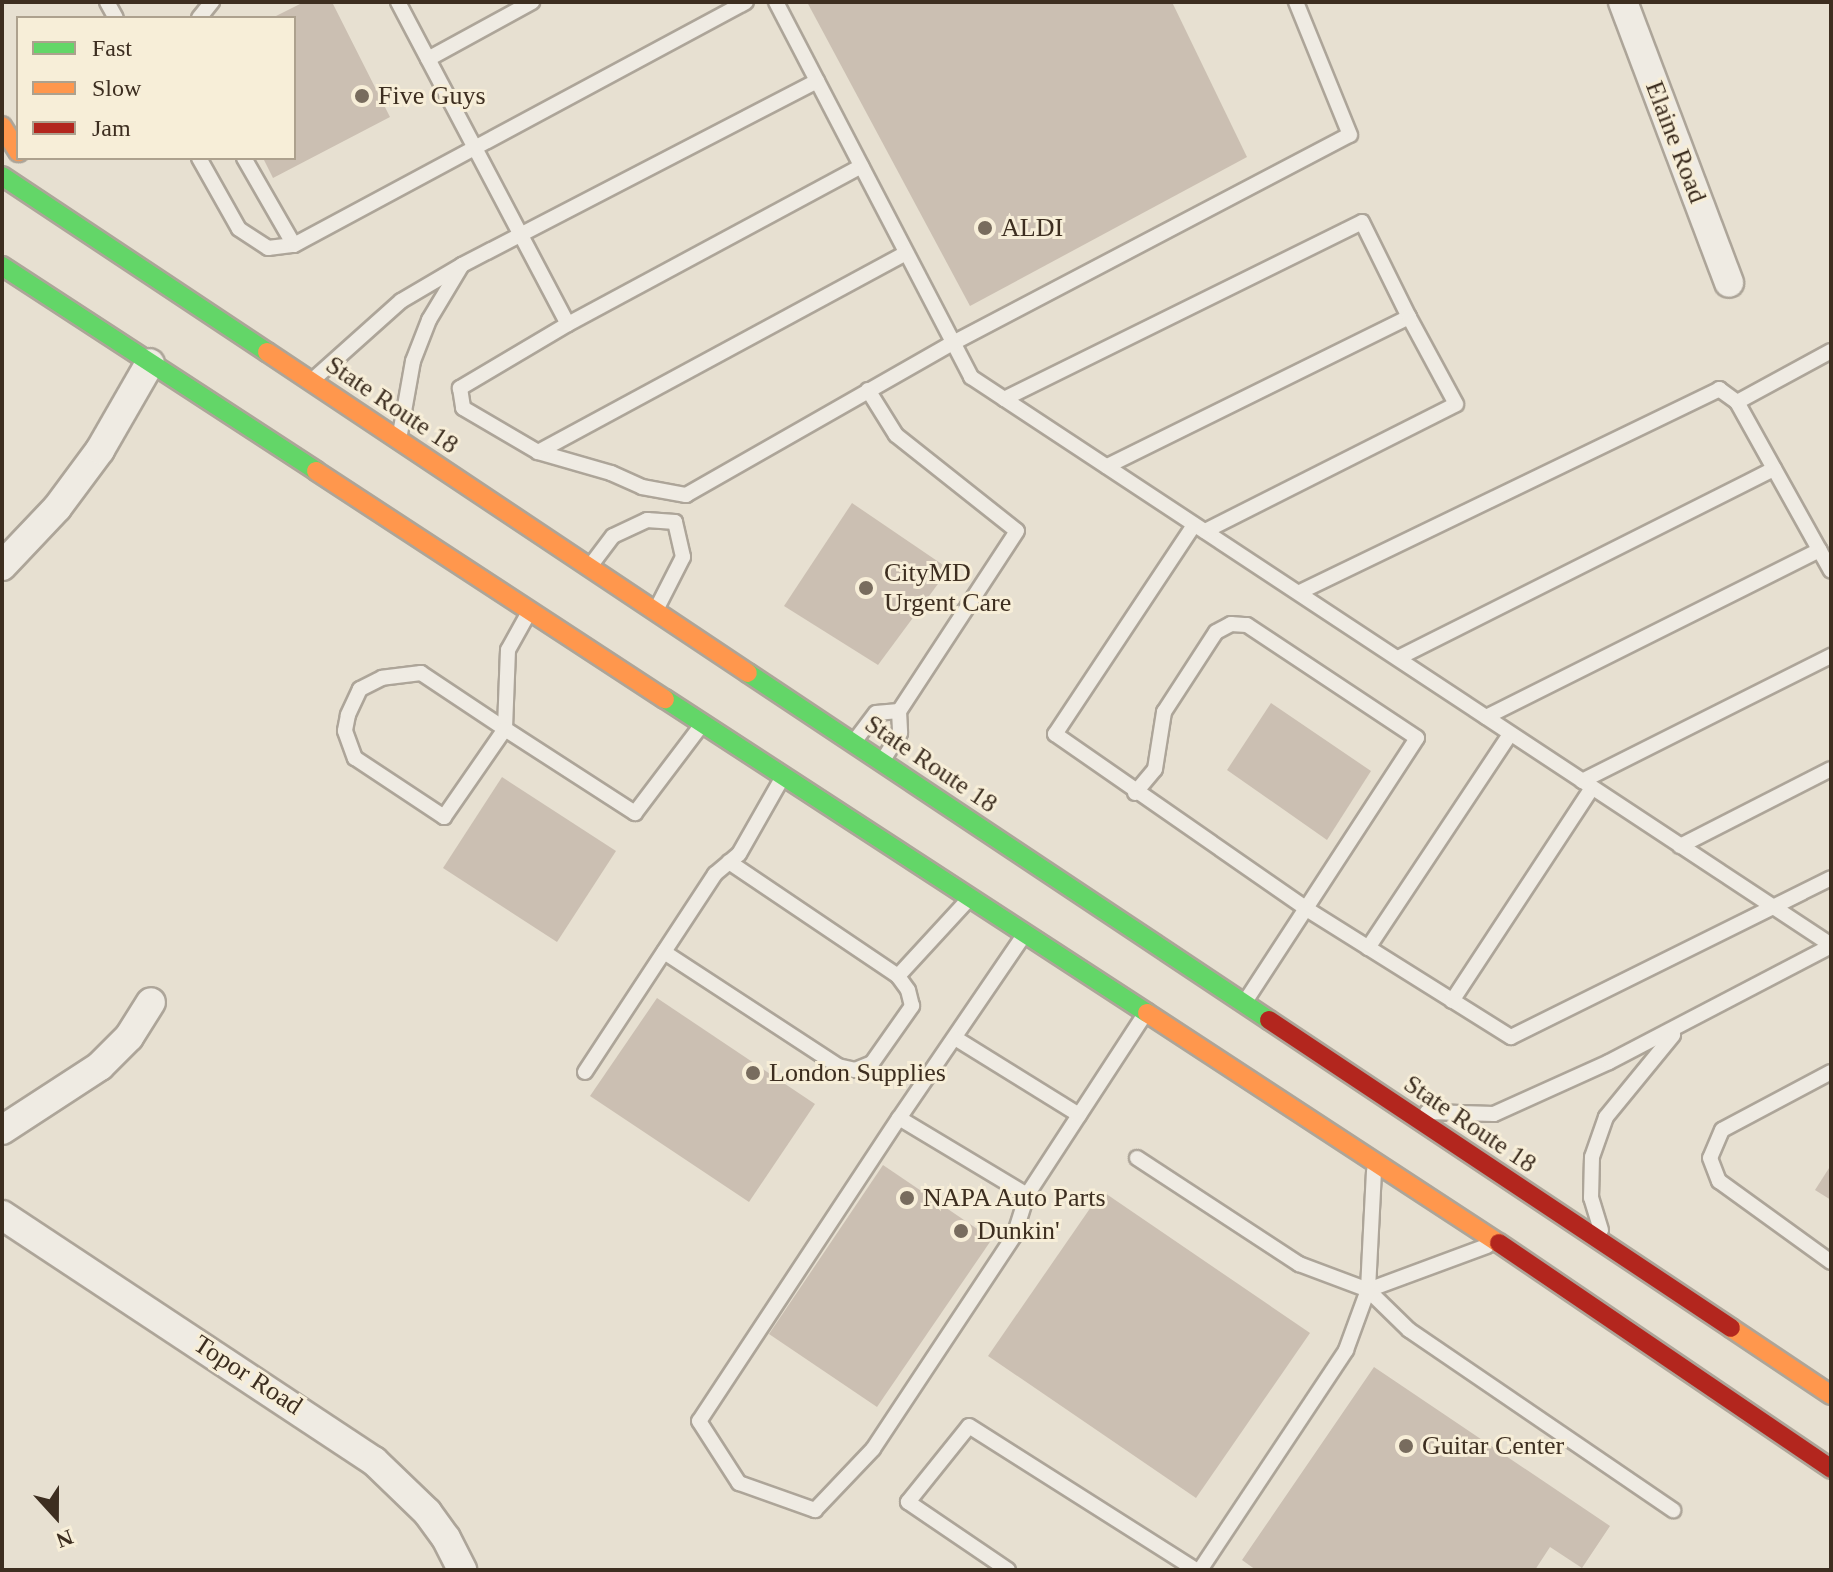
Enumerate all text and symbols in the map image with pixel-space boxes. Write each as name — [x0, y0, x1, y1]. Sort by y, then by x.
legend — [16, 16, 296, 160]
text: Fast — [92, 35, 132, 61]
text: Slow — [92, 75, 141, 101]
street label: Elaine Road — [1639, 77, 1713, 207]
place label: Five Guys — [378, 80, 486, 112]
marker: Five Guys — [353, 87, 371, 105]
text: Jam — [92, 115, 131, 141]
place label: ALDI — [1001, 212, 1063, 244]
marker: ALDI — [976, 219, 994, 237]
street label: State Route 18 — [320, 349, 464, 461]
place label: CityMD Urgent Care — [884, 557, 1011, 618]
marker: CityMD Urgent Care — [855, 577, 877, 599]
street label: State Route 18 — [859, 708, 1003, 820]
place label: London Supplies — [769, 1057, 946, 1089]
marker: London Supplies — [744, 1064, 762, 1082]
street label: State Route 18 — [1398, 1068, 1542, 1180]
place label: NAPA Auto Parts — [923, 1182, 1108, 1214]
marker: NAPA Auto Parts — [898, 1189, 916, 1207]
place label: Dunkin' — [977, 1215, 1060, 1247]
marker: Dunkin' — [952, 1222, 970, 1240]
street label: Topor Road — [188, 1328, 308, 1422]
place label: Guitar Center — [1422, 1430, 1564, 1462]
marker: Guitar Center — [1397, 1437, 1415, 1455]
north arrow — [16, 1476, 96, 1556]
text: N — [53, 1524, 77, 1553]

